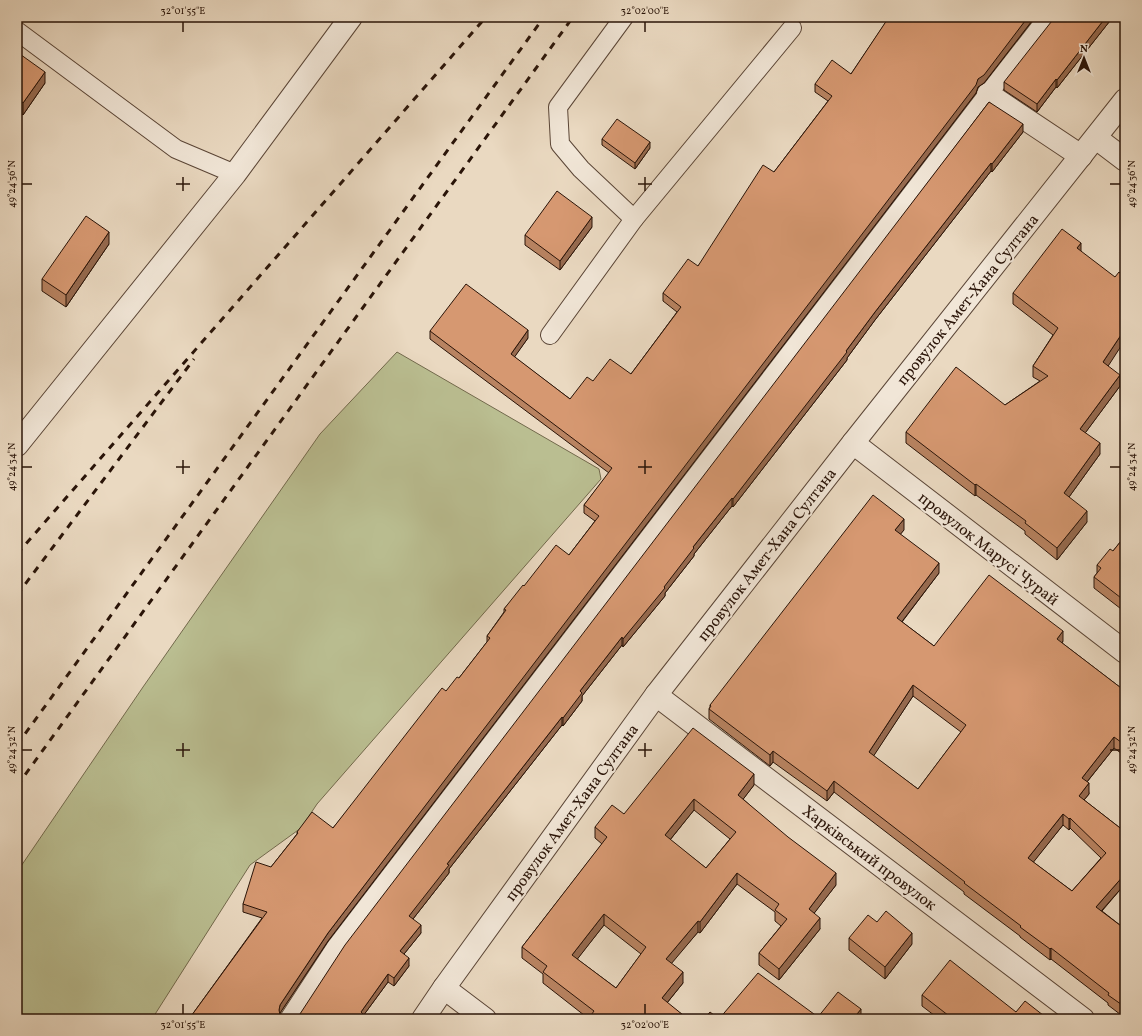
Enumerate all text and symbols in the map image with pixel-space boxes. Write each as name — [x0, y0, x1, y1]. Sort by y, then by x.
text: 32°01'55"E — [161, 4, 205, 18]
text: 32°02'00"E — [621, 4, 669, 18]
north arrow — [1064, 38, 1104, 78]
text: N — [1080, 42, 1088, 57]
text: 49°24'36"N — [5, 159, 19, 208]
text: 49°24'36"N — [1125, 159, 1139, 208]
street label: провулок Амет-Хана Султана — [892, 210, 1045, 391]
text: 49°24'34"N — [5, 442, 19, 491]
text: 49°24'34"N — [1125, 442, 1139, 491]
street label: провулок Амет-Хана Султана — [693, 464, 842, 647]
street label: провулок Марусі Чурай — [913, 488, 1063, 612]
street label: провулок Амет-Хана Султана — [501, 720, 645, 906]
text: 49°24'32"N — [5, 725, 19, 774]
text: 49°24'32"N — [1125, 725, 1139, 774]
street label: Харківський провулок — [797, 801, 941, 917]
text: 32°01'55"E — [161, 1018, 205, 1032]
text: 32°02'00"E — [621, 1018, 669, 1032]

